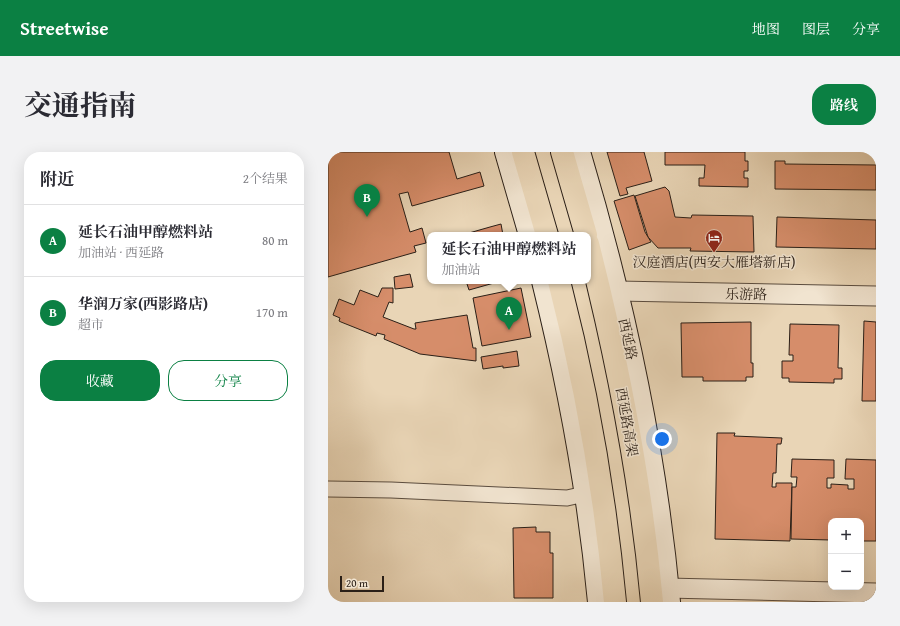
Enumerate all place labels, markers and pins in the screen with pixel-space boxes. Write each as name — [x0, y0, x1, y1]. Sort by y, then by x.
pin: B — [354, 184, 380, 217]
hotel icon: 汉庭酒店(西安大雁塔新店) — [704, 228, 724, 253]
place label: 汉庭酒店(西安大雁塔新店) — [632, 252, 796, 272]
pin: A — [496, 297, 522, 330]

